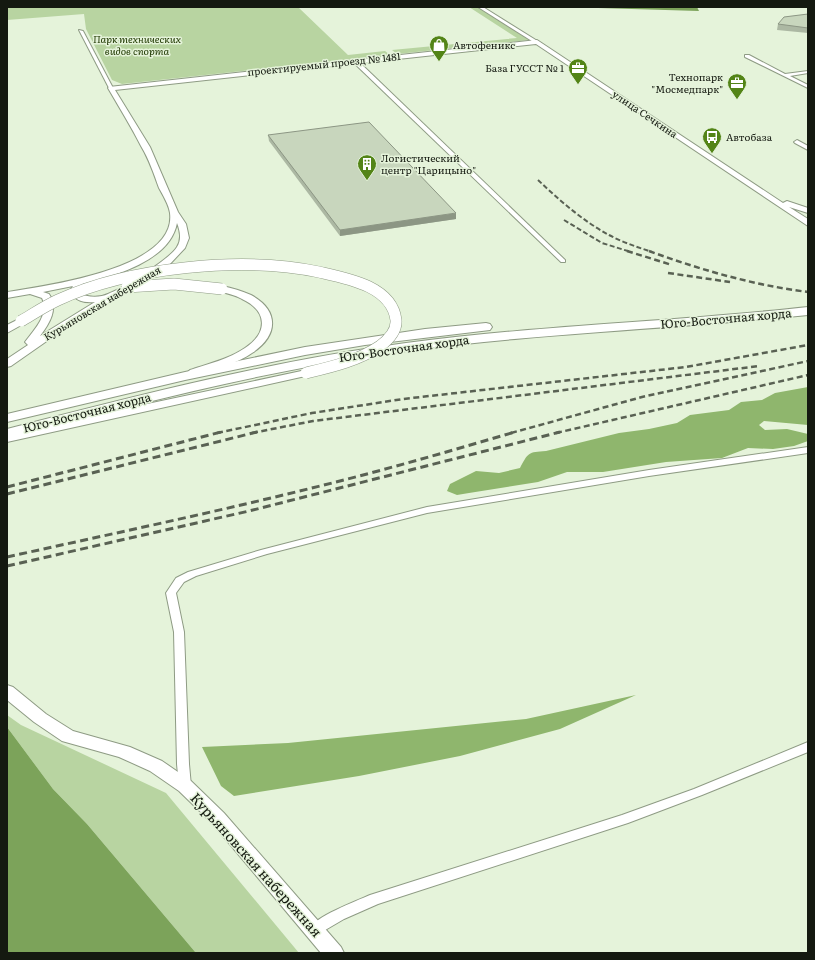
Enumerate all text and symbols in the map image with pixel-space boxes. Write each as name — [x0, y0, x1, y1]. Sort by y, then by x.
park label: Парк технических видов спорта — [93, 31, 182, 58]
shop icon: Автофеникс — [428, 34, 450, 62]
place label: Автофеникс — [453, 37, 515, 52]
street label: проектируемый проезд № 1481 — [247, 48, 401, 79]
office icon: База ГУССТ № 1 — [567, 57, 589, 85]
place label: База ГУССТ № 1 — [485, 60, 564, 75]
place label: Технопарк "Мосмедпарк" — [651, 69, 723, 96]
office icon: Технопарк "Мосмедпарк" — [726, 72, 748, 100]
street label: улица Сечкина — [610, 86, 681, 141]
bus stop icon: Автобаза — [701, 126, 723, 154]
place label: Автобаза — [726, 129, 773, 144]
place label: Логистический центр "Царицыно" — [381, 150, 476, 177]
building icon: Логистический центр "Царицыно" — [356, 153, 378, 181]
street label: Курьяновская набережная — [40, 262, 163, 344]
street label: Юго-Восточная хорда — [660, 303, 793, 333]
street label: Юго-Восточная хорда — [337, 330, 471, 366]
street label: Юго-Восточная хорда — [21, 387, 153, 437]
street label: Курьяновская набережная — [186, 788, 327, 941]

